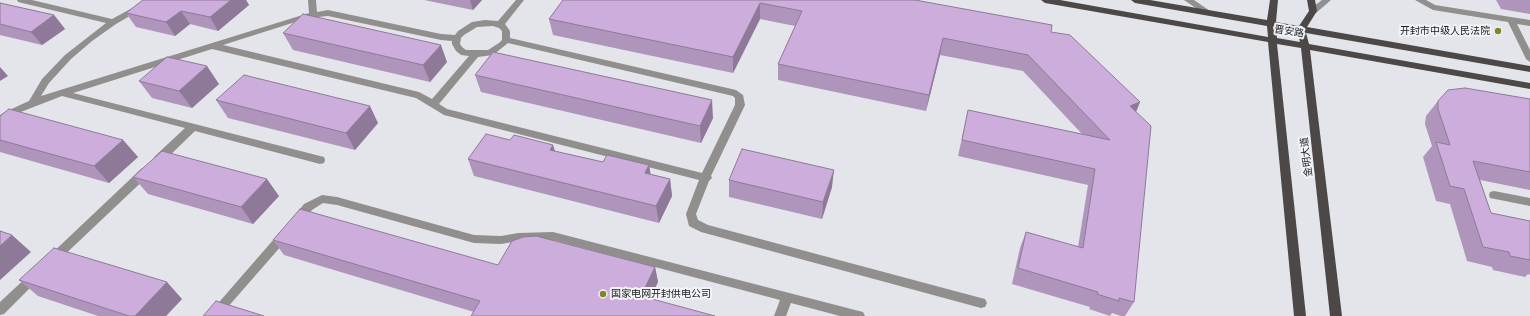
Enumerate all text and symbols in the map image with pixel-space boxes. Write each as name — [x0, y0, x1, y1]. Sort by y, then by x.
street label: 晋安路 — [1273, 24, 1305, 40]
place label: 开封市中级人民法院 — [1400, 25, 1490, 37]
marker: 开封市中级人民法院 — [1493, 26, 1503, 36]
street label: 金明大道 — [1299, 136, 1315, 178]
place label: 国家电网开封供电公司 — [611, 288, 711, 300]
marker: 国家电网开封供电公司 — [598, 289, 608, 299]

